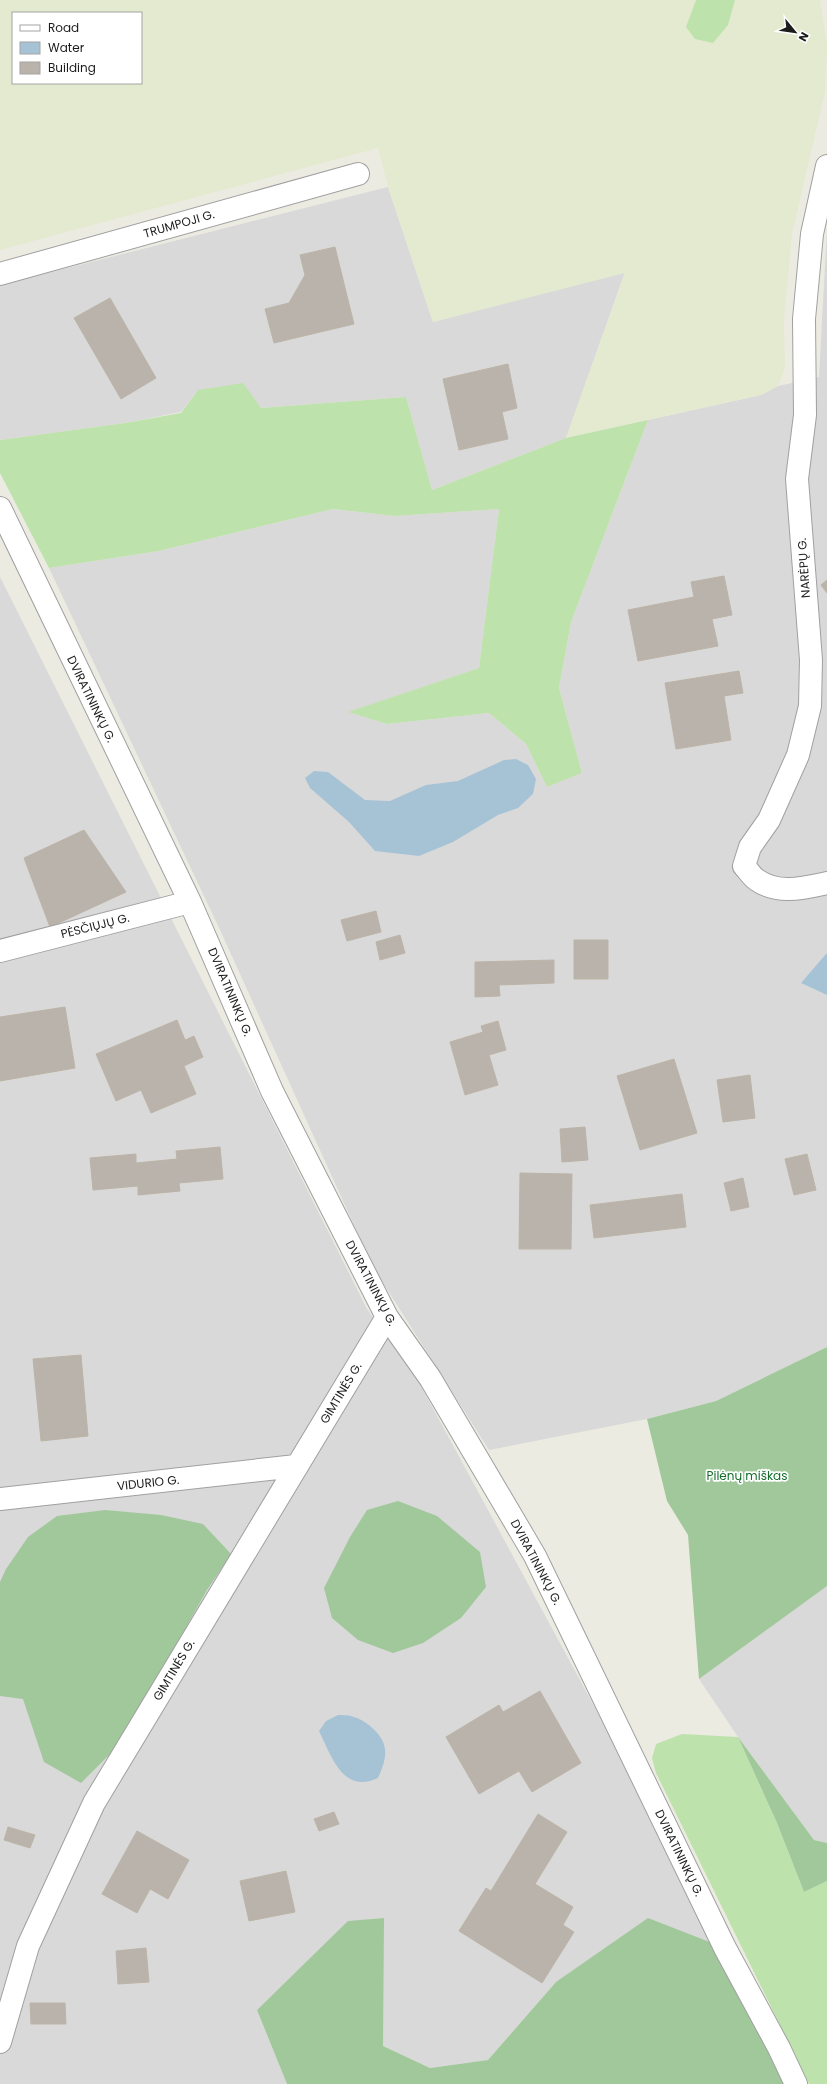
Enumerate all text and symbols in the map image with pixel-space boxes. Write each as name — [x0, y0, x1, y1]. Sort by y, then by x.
legend — [12, 12, 142, 84]
north arrow — [775, 12, 815, 52]
text: Road — [48, 19, 79, 36]
text: N — [795, 29, 813, 44]
text: Water — [48, 39, 85, 56]
text: Building — [48, 59, 96, 76]
street label: TRUMPOJI G. — [141, 205, 216, 242]
street label: NARĖPŲ G. — [793, 537, 814, 599]
street label: DVIRATININKŲ G. — [63, 653, 120, 745]
street label: PĖSČIŲJŲ G. — [59, 909, 131, 942]
street label: DVIRATININKŲ G. — [204, 945, 257, 1039]
street label: DVIRATININKŲ G. — [342, 1237, 401, 1329]
street label: GIMTINĖS G. — [316, 1359, 366, 1427]
park label: Pilėnų miškas — [707, 1467, 788, 1484]
street label: VIDURIO G. — [116, 1471, 180, 1494]
street label: DVIRATININKŲ G. — [507, 1516, 566, 1608]
street label: GIMTINĖS G. — [149, 1636, 199, 1704]
street label: DVIRATININKŲ G. — [651, 1807, 708, 1899]

